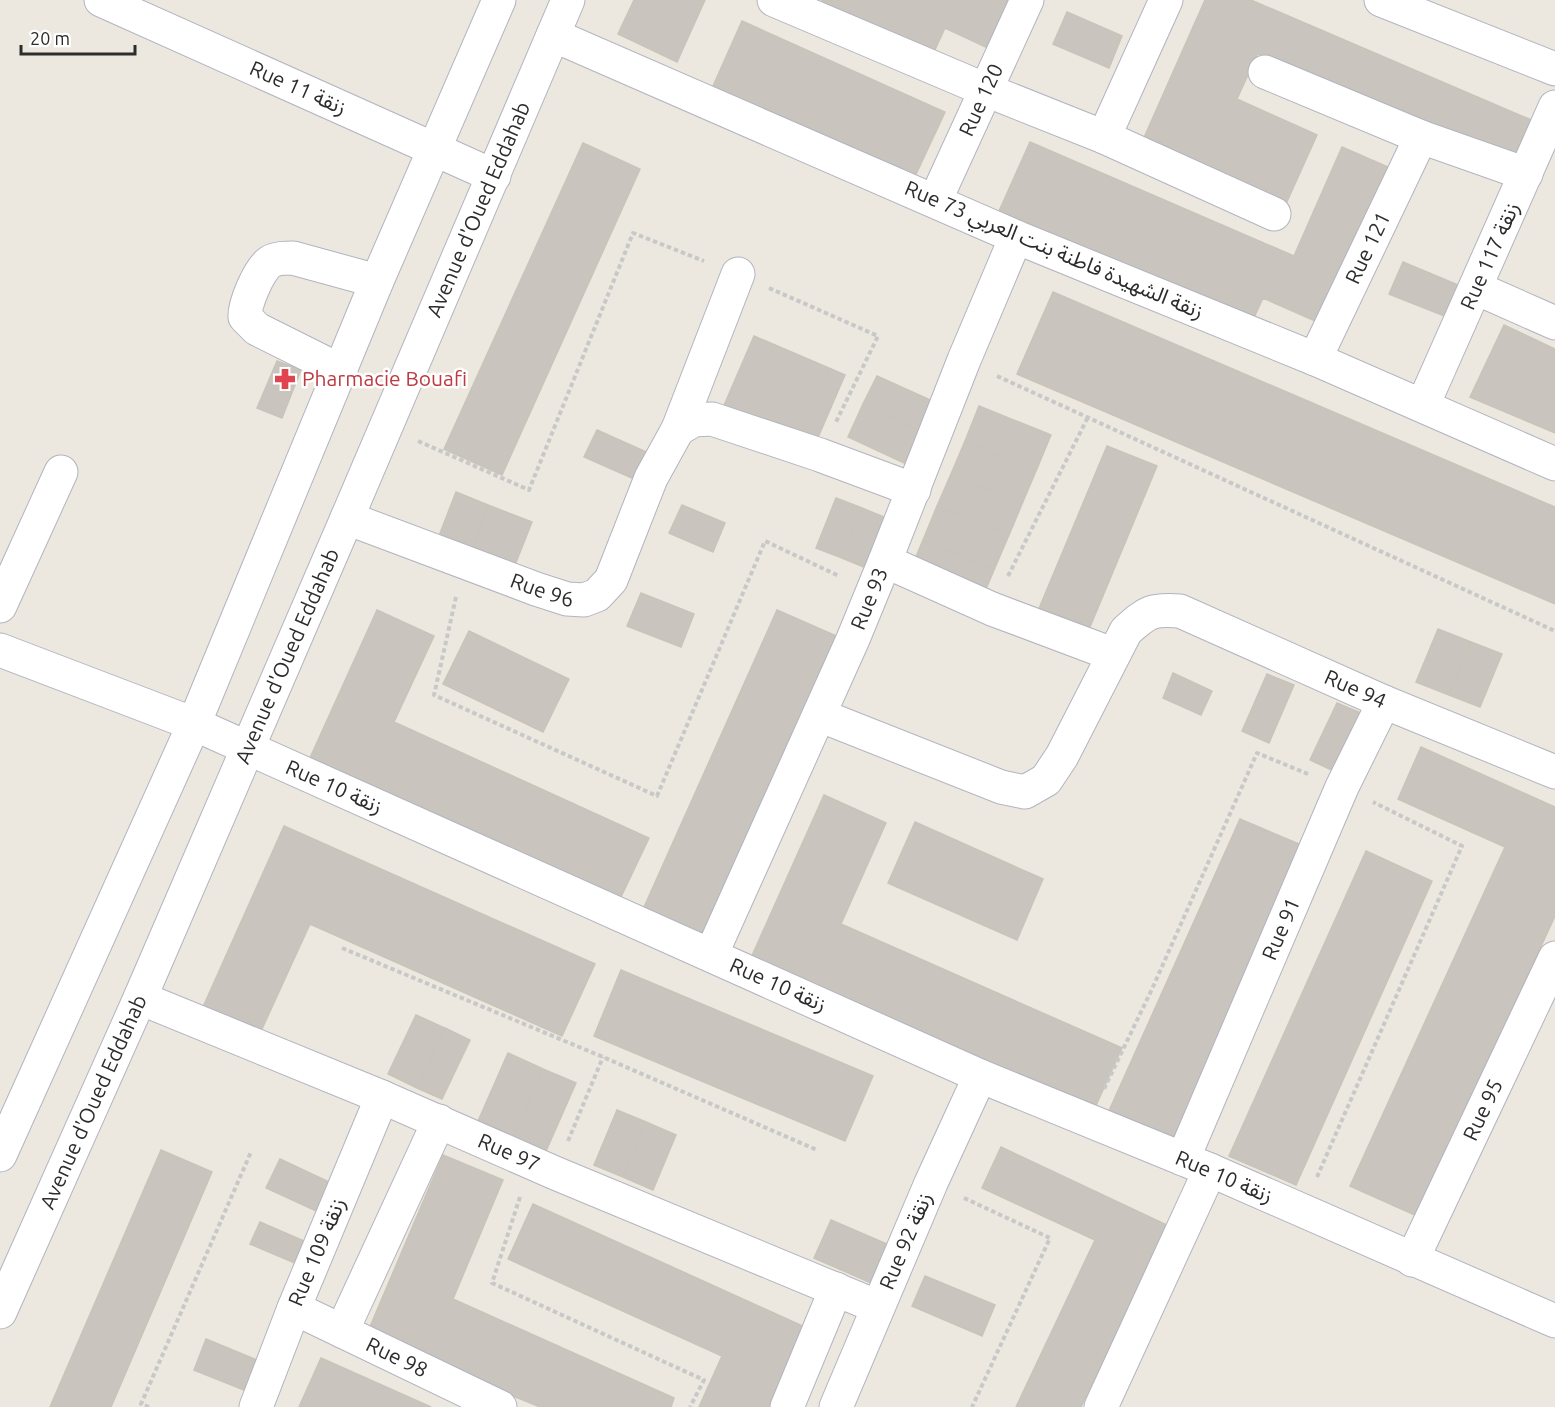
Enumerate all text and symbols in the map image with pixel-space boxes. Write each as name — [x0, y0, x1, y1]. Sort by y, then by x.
scale bar — [21, 18, 135, 56]
text: 20 m — [30, 28, 70, 48]
street label: Rue 11 زنقة — [246, 55, 350, 120]
street label: Rue 120 — [953, 60, 1007, 140]
street label: Avenue d'Oued Eddahab — [421, 98, 534, 320]
street label: Rue 73 زنقة الشهيدة فاطنة بنت العربي — [900, 175, 1207, 328]
street label: Rue 117 زنقة — [1455, 198, 1524, 313]
street label: Rue 121 — [1340, 208, 1395, 288]
place label: Pharmacie Bouafi — [302, 366, 467, 390]
pharmacy icon: Pharmacie Bouafi — [273, 367, 297, 391]
street label: Avenue d'Oued Eddahab — [230, 545, 343, 767]
street label: Rue 93 — [845, 564, 892, 633]
street label: Rue 96 — [507, 568, 574, 610]
street label: Rue 94 — [1321, 664, 1390, 713]
street label: Rue 10 زنقة — [282, 754, 386, 819]
street label: Rue 91 — [1256, 894, 1304, 963]
street label: Rue 10 زنقة — [726, 952, 830, 1017]
street label: Avenue d'Oued Eddahab — [35, 991, 151, 1212]
street label: Rue 95 — [1457, 1075, 1507, 1144]
street label: Rue 97 — [475, 1128, 544, 1176]
street label: Rue 10 زنقة — [1172, 1145, 1277, 1208]
street label: Rue 92 زنقة — [874, 1188, 937, 1293]
street label: Rue 109 زنقة — [283, 1194, 351, 1310]
street label: Rue 98 — [363, 1332, 432, 1381]

